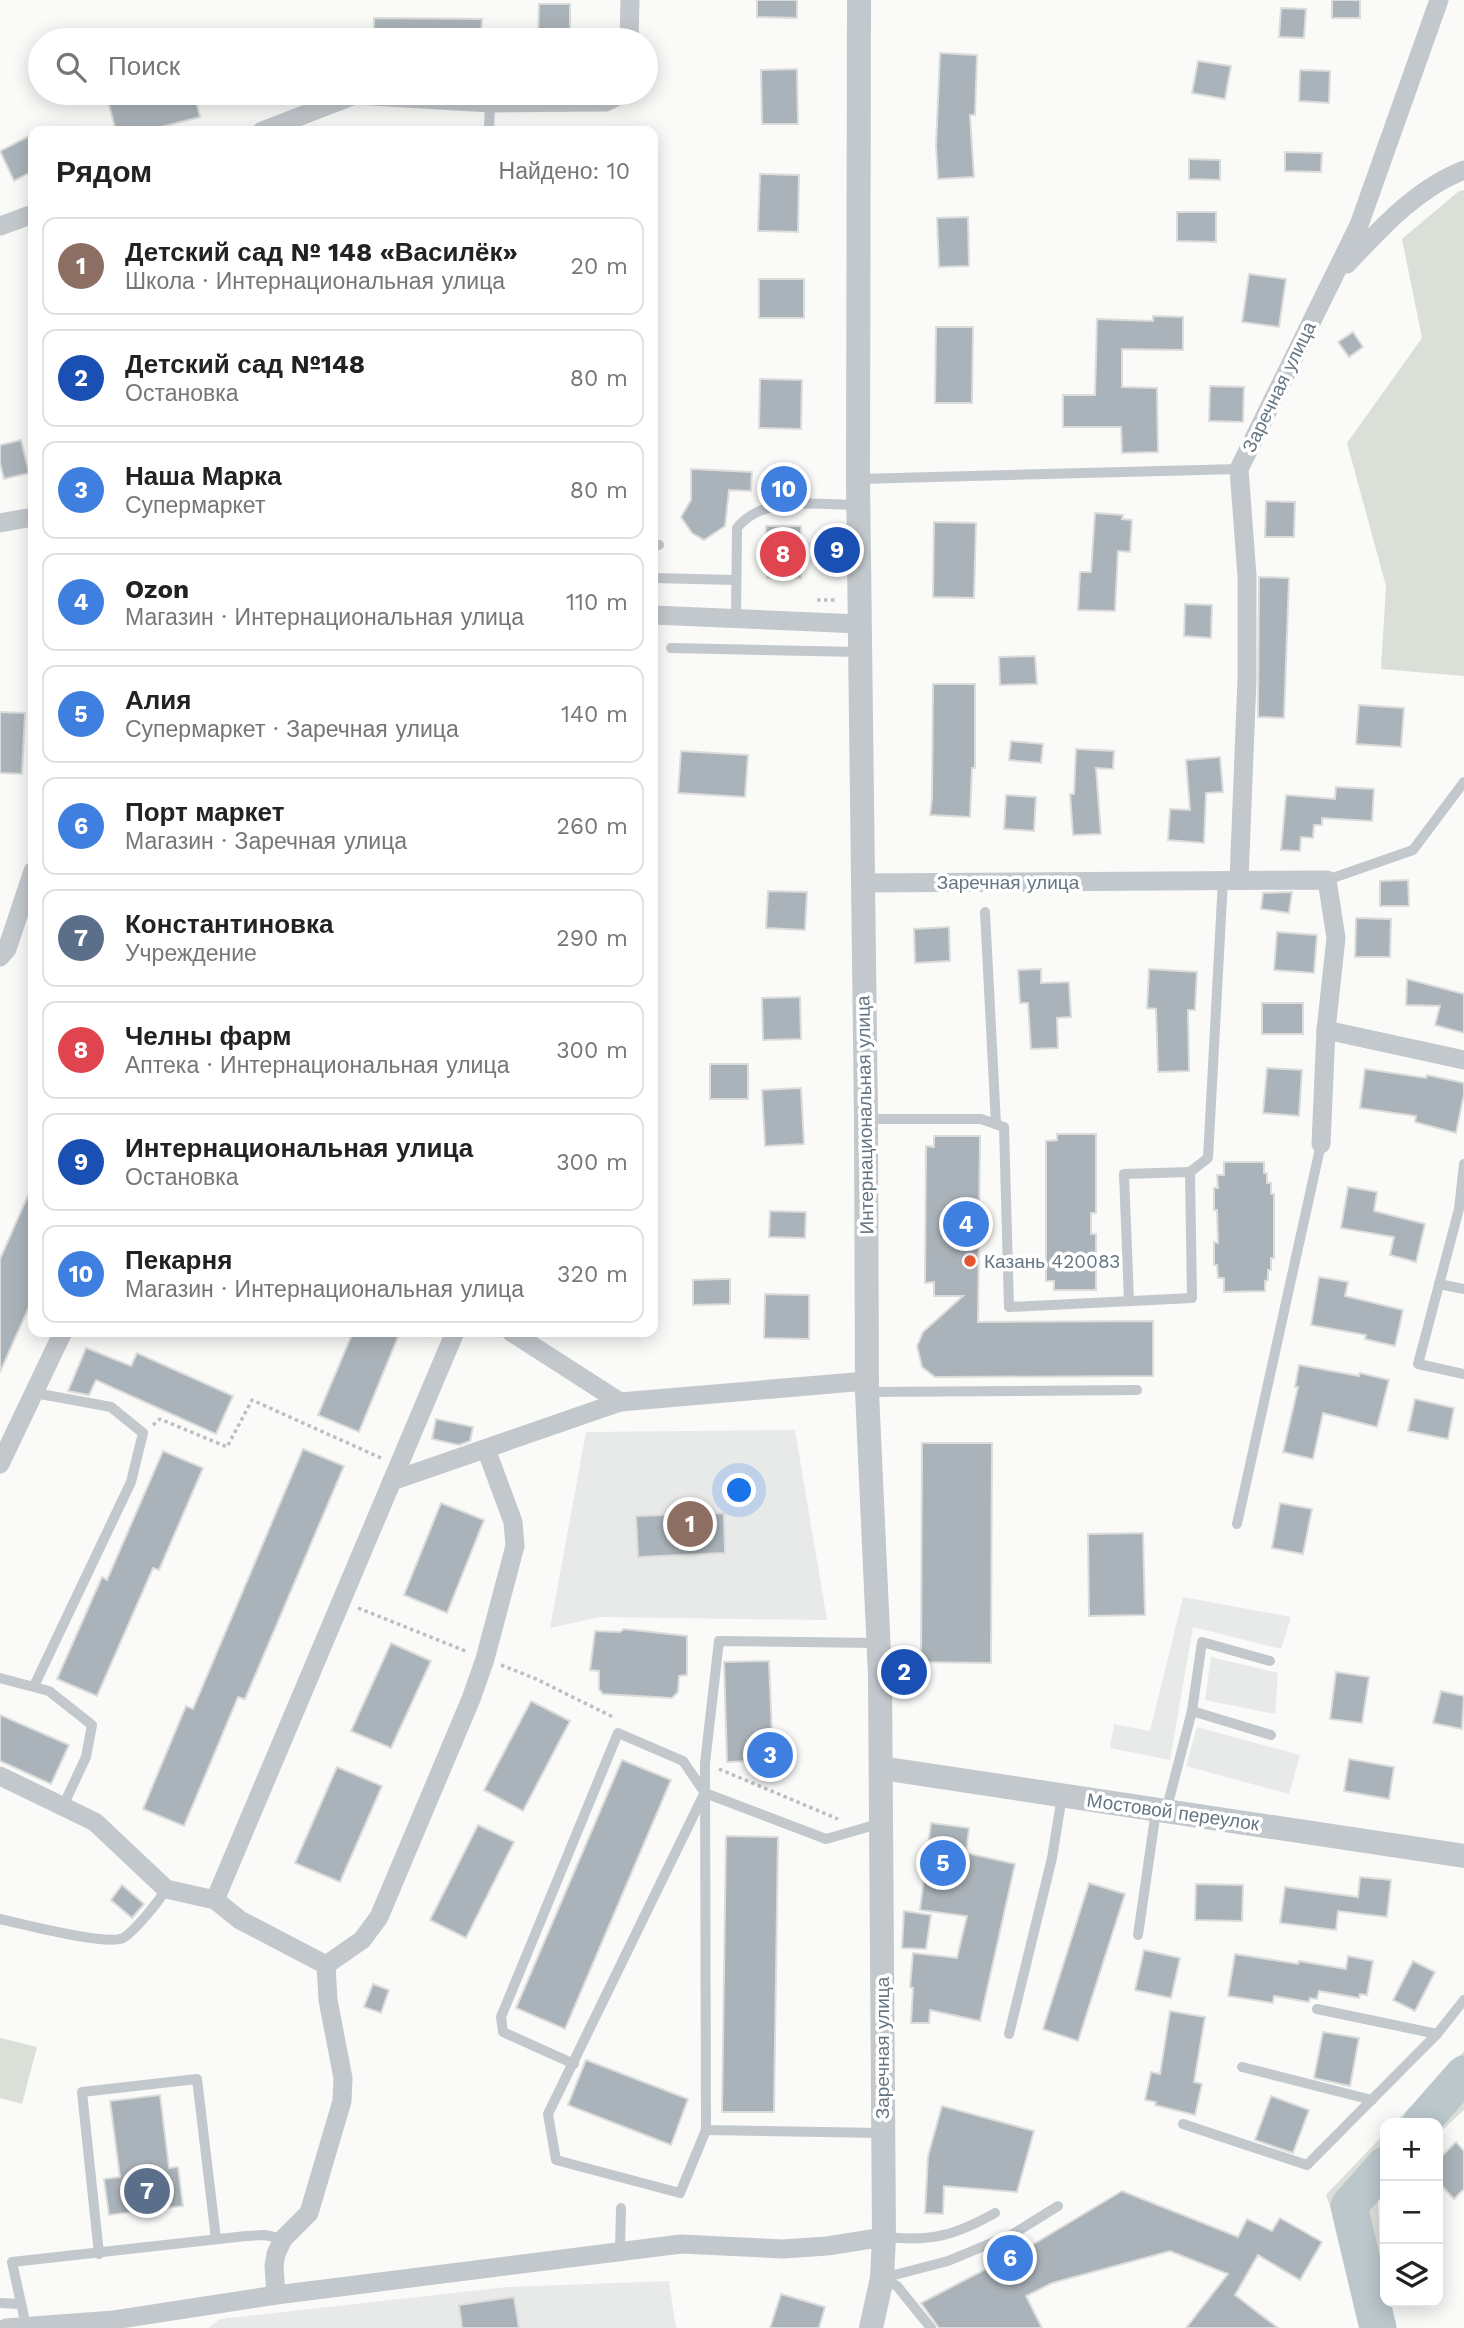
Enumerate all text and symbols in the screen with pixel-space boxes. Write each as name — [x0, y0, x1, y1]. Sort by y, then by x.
search box — [28, 28, 658, 105]
icon: search — [52, 48, 90, 86]
text: Поиск — [108, 51, 180, 81]
text: Рядом — [56, 154, 152, 189]
text: Найдено: 10 — [499, 158, 630, 185]
text: Детский сад № 148 «Василёк» — [125, 237, 518, 267]
text: 1 — [76, 253, 86, 280]
text: 20 m — [571, 253, 628, 280]
text: Школа · Интернациональная улица — [125, 268, 505, 295]
street label: Заречная улица — [1237, 318, 1321, 456]
text: Детский сад №148 — [125, 349, 365, 379]
text: 2 — [74, 365, 88, 392]
text: 80 m — [570, 365, 628, 392]
text: Остановка — [125, 380, 239, 407]
text: Наша Марка — [125, 461, 282, 491]
pin: 10 — [761, 463, 807, 515]
text: 3 — [74, 477, 88, 504]
text: 80 m — [570, 477, 628, 504]
text: Супермаркет — [125, 492, 265, 519]
pin: 9 — [814, 524, 860, 576]
pin: 8 — [760, 528, 806, 580]
text: Ozon — [125, 574, 189, 604]
text: 4 — [74, 589, 88, 616]
text: 110 m — [566, 589, 628, 616]
text: Магазин · Интернациональная улица — [125, 604, 524, 631]
text: Алия — [125, 685, 191, 715]
text: 5 — [74, 701, 88, 728]
text: 140 m — [561, 701, 628, 728]
text: Супермаркет · Заречная улица — [125, 716, 459, 743]
text: Порт маркет — [125, 797, 284, 827]
text: 6 — [74, 813, 88, 840]
text: 260 m — [557, 813, 628, 840]
text: Магазин · Заречная улица — [125, 828, 407, 855]
street label: Заречная улица — [937, 871, 1080, 894]
text: Константиновка — [125, 909, 334, 939]
text: 7 — [74, 925, 88, 952]
text: 290 m — [556, 925, 628, 952]
text: Учреждение — [125, 940, 257, 967]
street label: Интернациональная улица — [851, 995, 879, 1235]
text: Челны фарм — [125, 1021, 292, 1051]
text: 8 — [74, 1037, 88, 1064]
text: 300 m — [556, 1037, 628, 1064]
text: Аптека · Интернациональная улица — [125, 1052, 509, 1079]
text: Интернациональная улица — [125, 1133, 473, 1163]
text: 9 — [74, 1149, 88, 1176]
text: 300 m — [556, 1149, 628, 1176]
text: Остановка — [125, 1164, 239, 1191]
pin: 4 — [943, 1198, 989, 1250]
text: Пекарня — [125, 1245, 232, 1275]
place label: Казань 420083 — [984, 1250, 1120, 1273]
marker: Казань 420083 — [962, 1253, 978, 1269]
text: 10 — [69, 1261, 93, 1288]
text: 320 m — [557, 1261, 628, 1288]
text: Магазин · Интернациональная улица — [125, 1276, 524, 1303]
your location — [722, 1473, 756, 1507]
pin: 1 — [667, 1498, 713, 1550]
pin: 2 — [881, 1646, 927, 1698]
pin: 3 — [747, 1729, 793, 1781]
street label: Мостовой переулок — [1085, 1789, 1261, 1836]
pin: 5 — [920, 1837, 966, 1889]
street label: Заречная улица — [871, 1976, 894, 2119]
map controls — [1380, 2118, 1443, 2307]
button: + — [1380, 2118, 1443, 2181]
pin: 7 — [124, 2165, 170, 2217]
button: − — [1380, 2181, 1443, 2244]
pin: 6 — [987, 2232, 1033, 2284]
button: layers — [1380, 2244, 1443, 2307]

